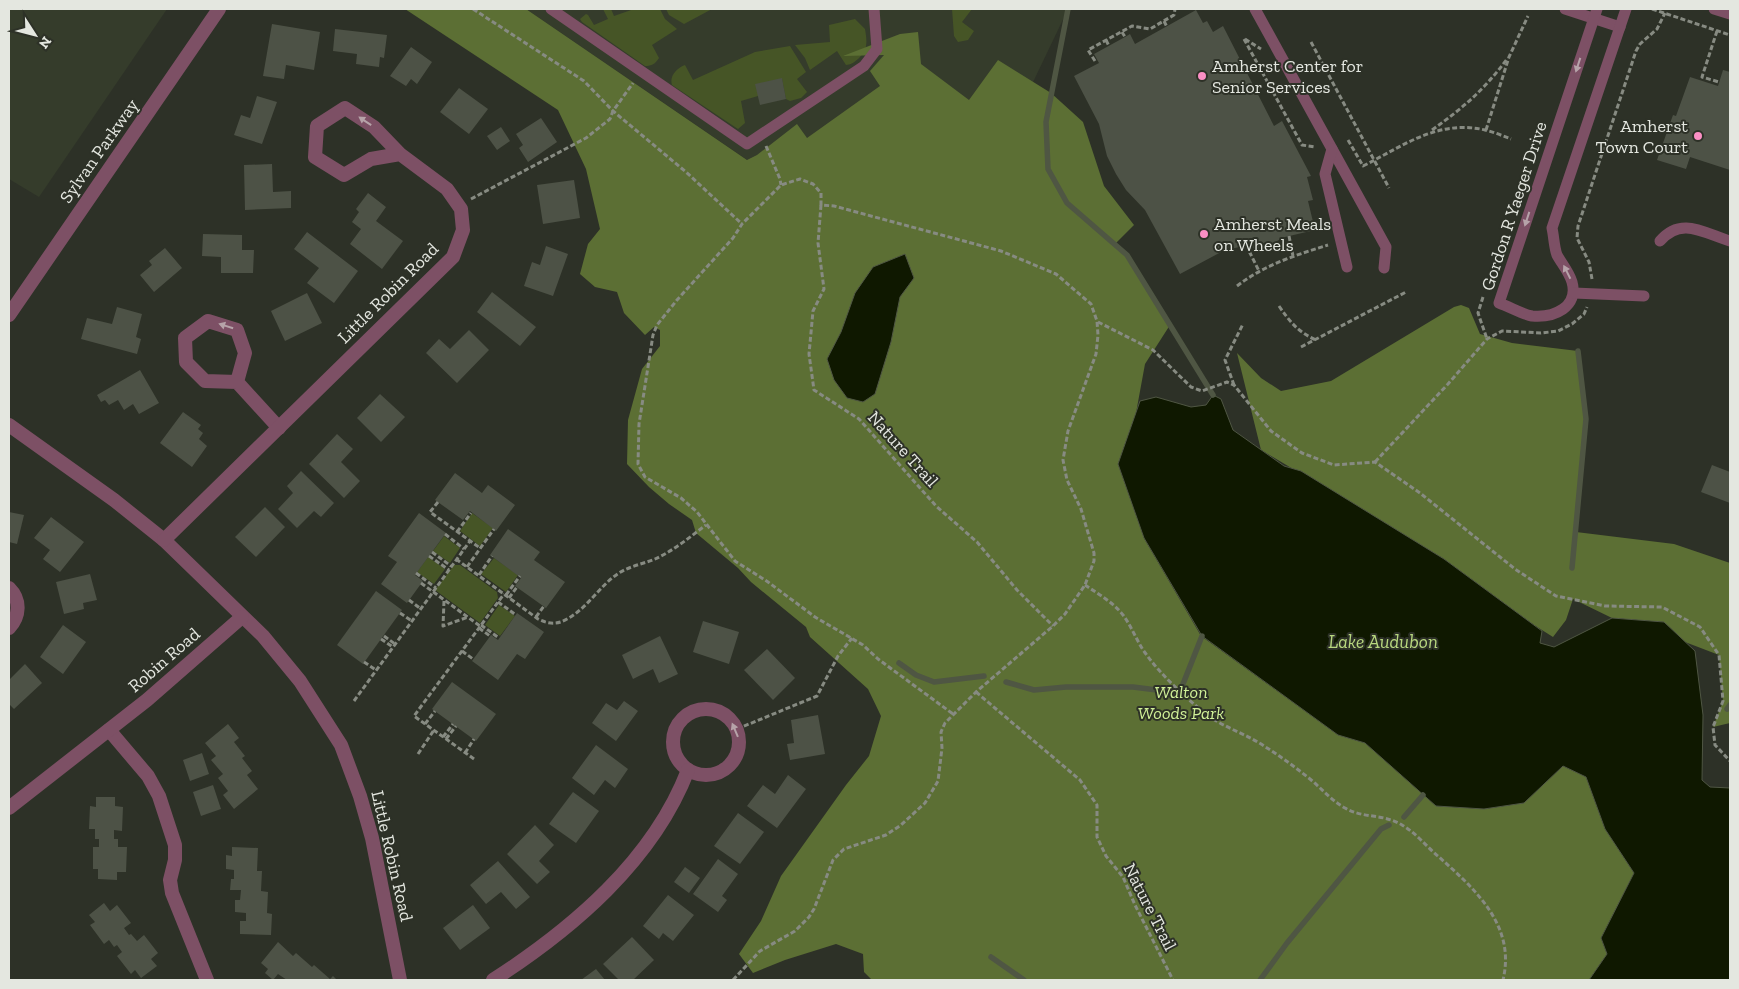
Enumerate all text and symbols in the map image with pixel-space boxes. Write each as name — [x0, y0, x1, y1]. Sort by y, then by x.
north arrow — [10, 10, 60, 60]
text: N — [35, 33, 55, 52]
place label: Amherst Center for Senior Services — [1212, 55, 1363, 98]
one-way arrow — [1574, 58, 1582, 73]
marker: Amherst Center for Senior Services — [1196, 70, 1208, 82]
street label: Sylvan Parkway — [55, 94, 144, 207]
place label: Amherst Town Court — [1596, 115, 1688, 158]
one-way arrow — [358, 116, 371, 126]
street label: Gordon R Yaeger Drive — [1476, 119, 1552, 293]
marker: Amherst Town Court — [1692, 130, 1704, 142]
one-way arrow — [1523, 212, 1530, 227]
place label: Amherst Meals on Wheels — [1214, 213, 1331, 256]
marker: Amherst Meals on Wheels — [1198, 228, 1210, 240]
street label: Little Robin Road — [333, 238, 443, 348]
one-way arrow — [1563, 265, 1571, 280]
one-way arrow — [218, 322, 233, 330]
street label: Nature Trail — [863, 406, 943, 492]
street label: Robin Road — [124, 623, 204, 697]
water label: Lake Audubon — [1328, 630, 1438, 653]
park label: Walton Woods Park — [1138, 681, 1224, 724]
one-way arrow — [731, 722, 739, 737]
street label: Little Robin Road — [366, 789, 418, 924]
street label: Nature Trail — [1119, 860, 1181, 955]

